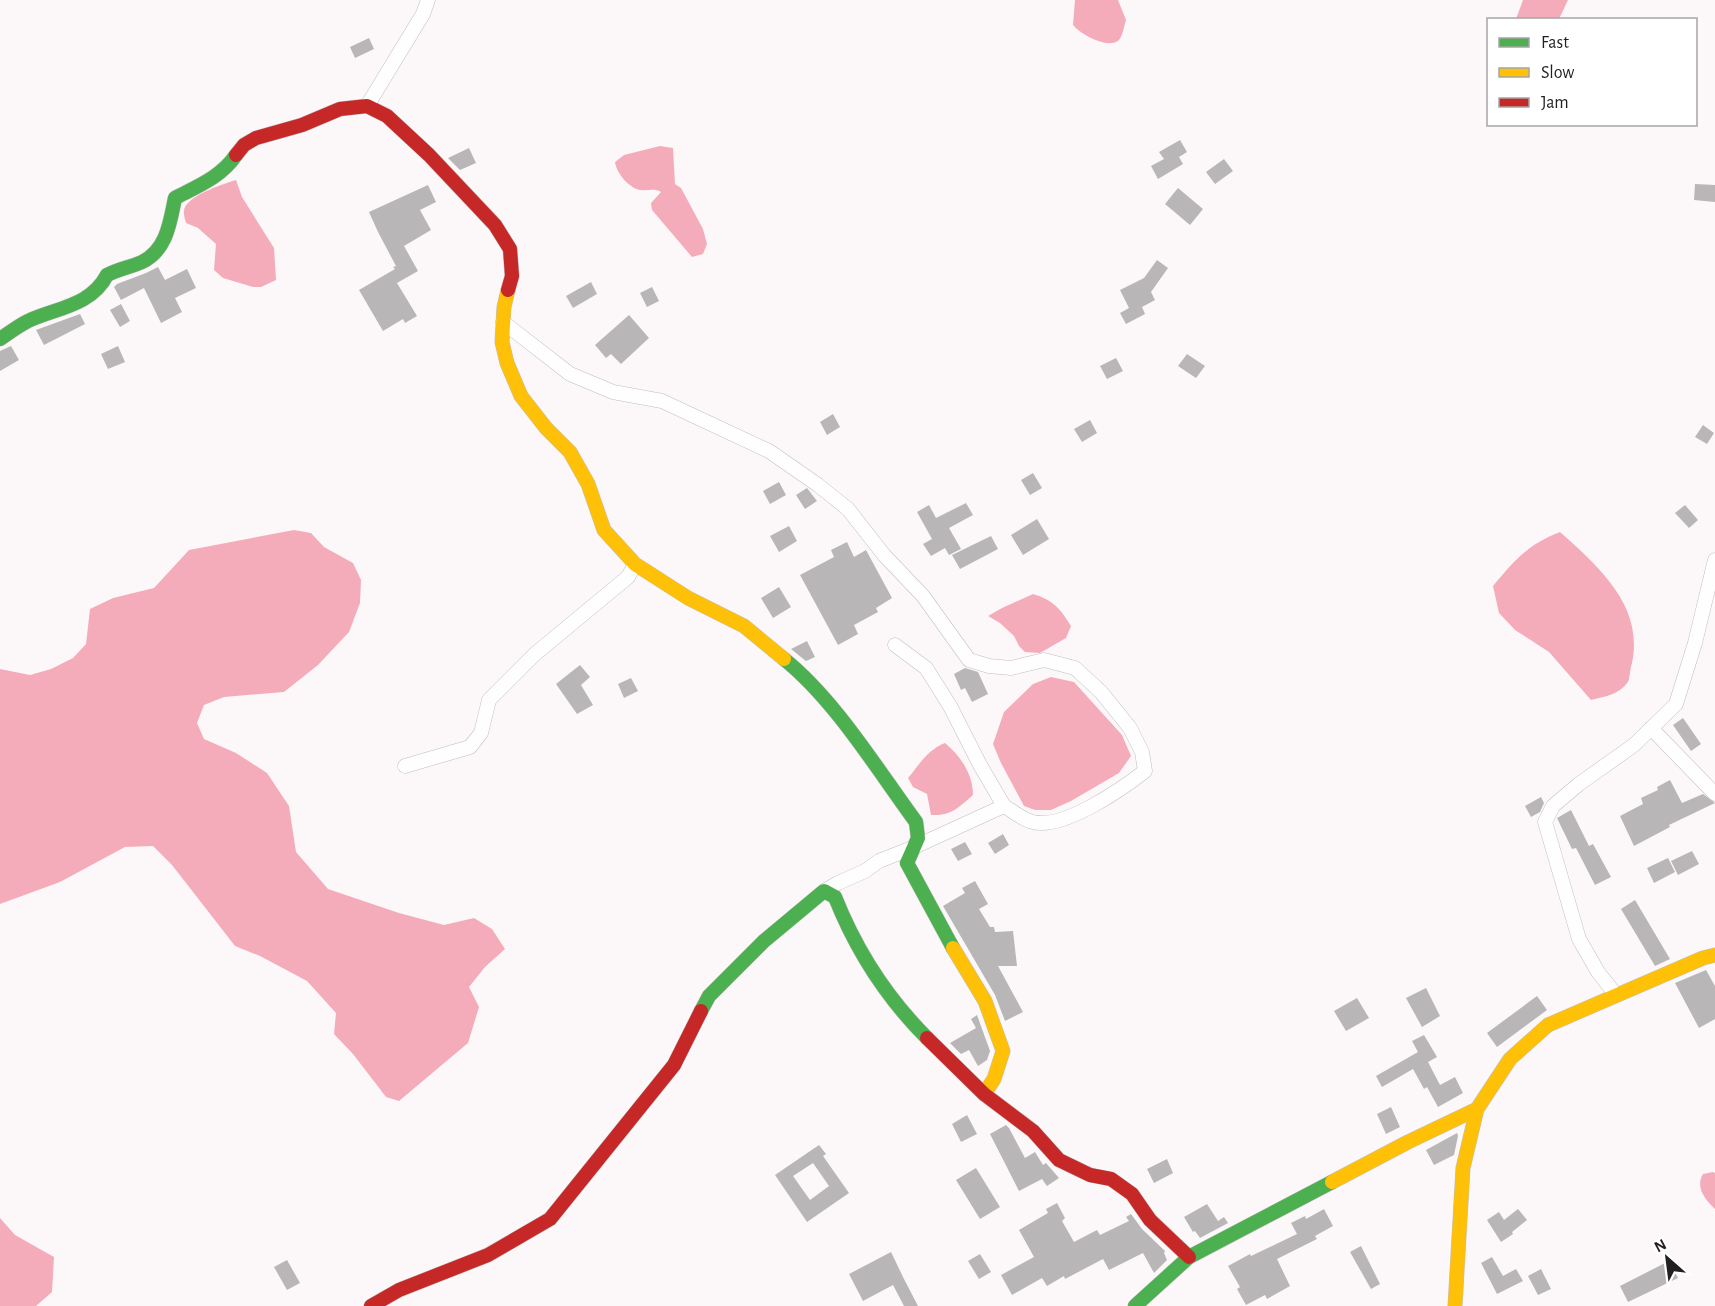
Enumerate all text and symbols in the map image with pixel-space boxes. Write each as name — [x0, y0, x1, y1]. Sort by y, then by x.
legend — [1487, 18, 1697, 126]
text: Fast — [1541, 34, 1569, 52]
text: Slow — [1541, 64, 1574, 82]
text: Jam — [1541, 94, 1569, 112]
north arrow — [1637, 1228, 1697, 1288]
text: N — [1652, 1236, 1669, 1255]

